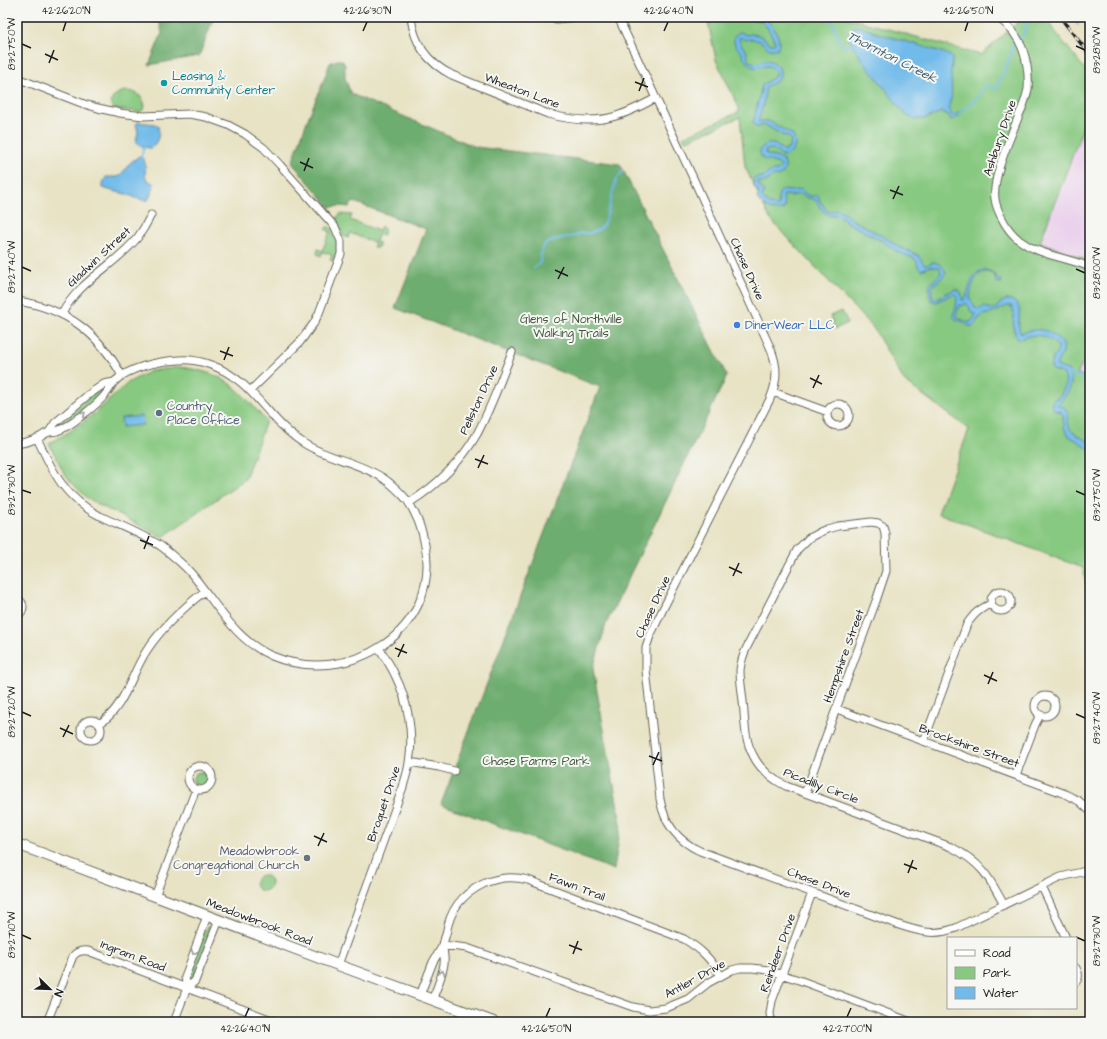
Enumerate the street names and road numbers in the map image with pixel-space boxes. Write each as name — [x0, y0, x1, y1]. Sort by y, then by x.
street label: Wheaton Lane — [482, 69, 562, 113]
street label: Ashbury Drive — [979, 97, 1022, 179]
street label: Gladwin Street — [63, 223, 135, 291]
street label: Chase Drive — [726, 235, 769, 303]
street label: Pellston Drive — [455, 362, 503, 438]
street label: Chase Drive — [631, 573, 675, 641]
street label: Hempshire Street — [819, 607, 869, 705]
street label: Brockshire Street — [916, 720, 1022, 772]
street label: Broquet Drive — [363, 763, 405, 844]
street label: Picadilly Circle — [781, 764, 861, 809]
street label: Chase Drive — [785, 863, 854, 903]
street label: Fawn Trail — [546, 869, 608, 906]
street label: Meadowbrook Road — [204, 894, 314, 950]
street label: Reindeer Drive — [756, 911, 800, 995]
street label: Ingram Road — [98, 936, 168, 977]
street label: Antler Drive — [661, 955, 729, 1003]

